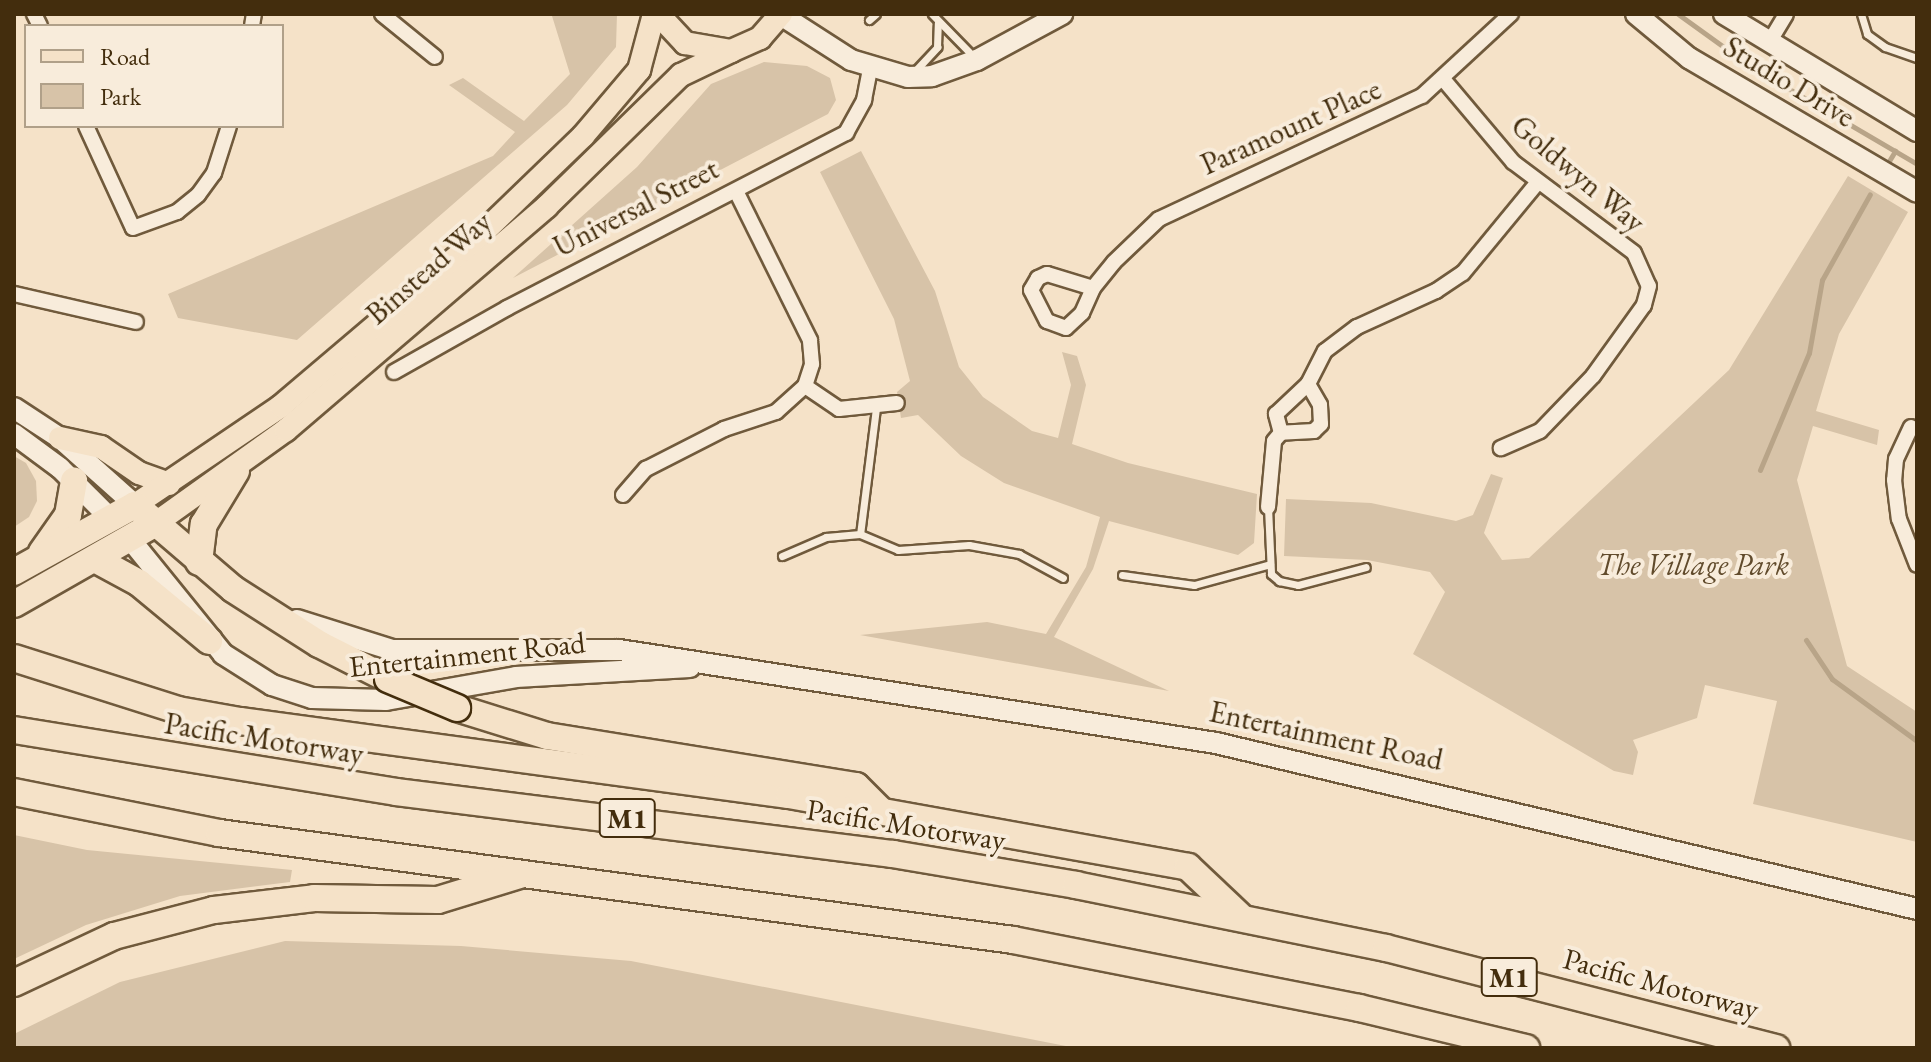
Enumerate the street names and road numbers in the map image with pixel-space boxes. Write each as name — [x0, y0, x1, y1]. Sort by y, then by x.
street label: Studio Drive — [1717, 29, 1861, 135]
street label: Paramount Place — [1195, 71, 1387, 183]
street label: Goldwyn Way — [1504, 108, 1652, 240]
street label: Universal Street — [548, 151, 724, 265]
street label: Binstead Way — [359, 204, 499, 332]
street label: Entertainment Road — [347, 625, 587, 685]
street label: Entertainment Road — [1206, 694, 1446, 778]
street label: Pacific Motorway — [162, 706, 366, 772]
street label: Pacific Motorway — [804, 792, 1008, 858]
road number: M1 — [597, 794, 657, 842]
street label: Pacific Motorway — [1559, 941, 1763, 1027]
road number: M1 — [1479, 953, 1539, 1001]

